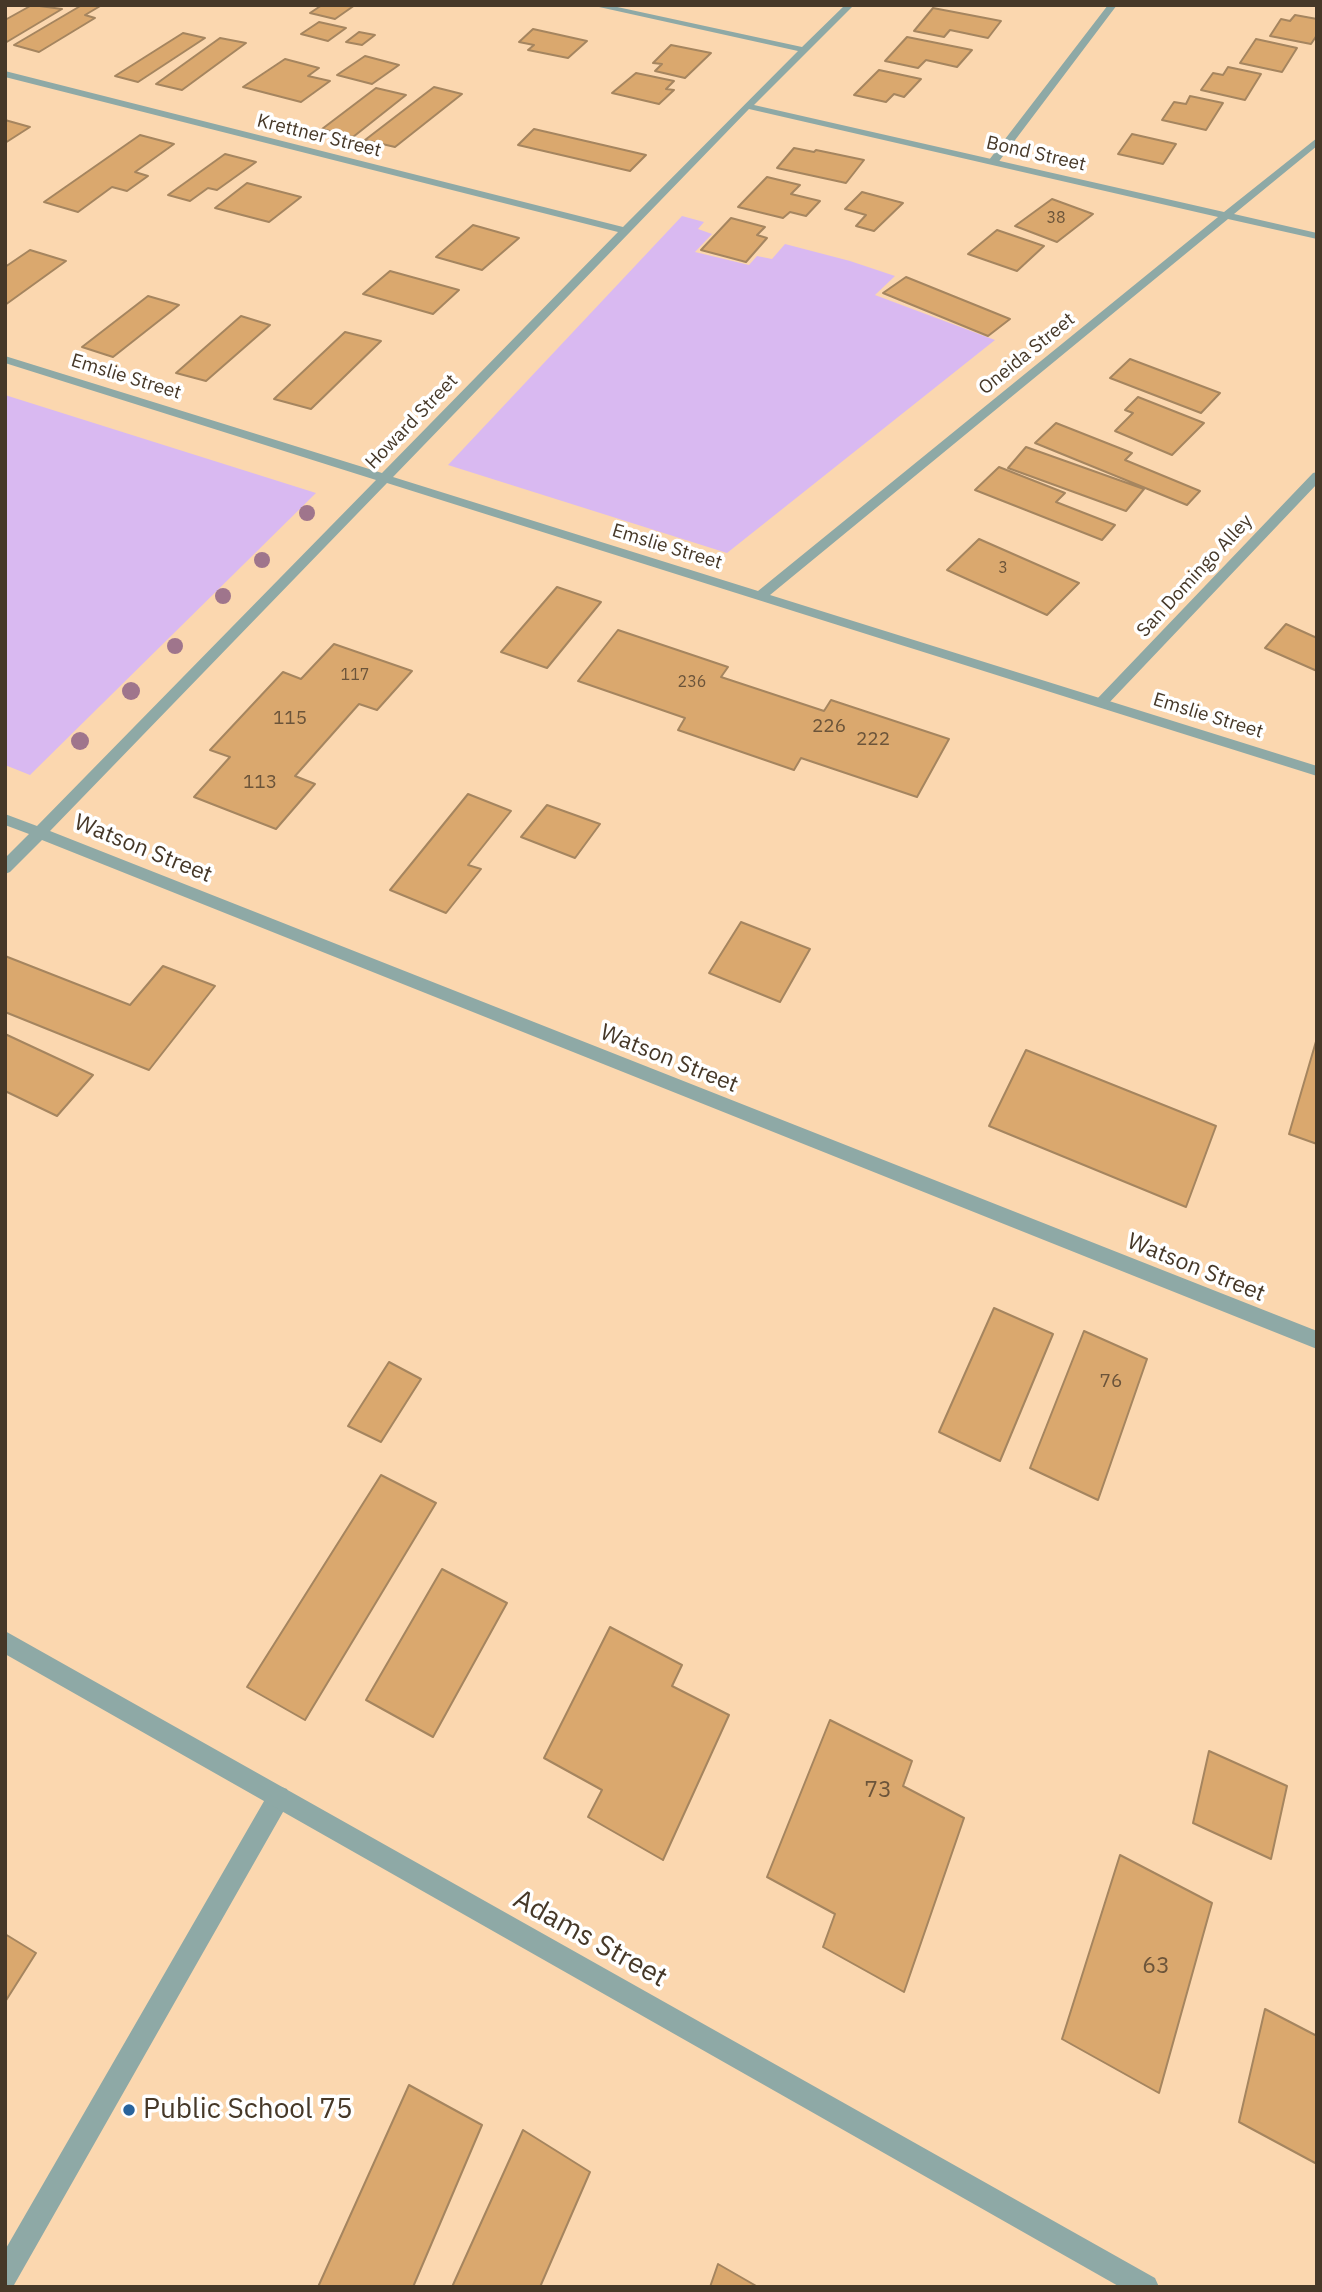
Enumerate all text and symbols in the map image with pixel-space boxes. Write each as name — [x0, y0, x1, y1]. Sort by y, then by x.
street label: Krettner Street — [255, 110, 383, 162]
street label: Bond Street — [984, 131, 1088, 177]
house number: 38 — [1046, 208, 1066, 228]
street label: Oneida Street — [974, 308, 1080, 400]
street label: Emslie Street — [68, 349, 184, 405]
street label: Howard Street — [361, 370, 463, 474]
street label: San Domingo Alley — [1132, 510, 1258, 642]
street label: Emslie Street — [609, 519, 725, 575]
house number: 3 — [998, 558, 1008, 578]
house number: 117 — [341, 665, 369, 685]
house number: 236 — [678, 672, 706, 692]
street label: Emslie Street — [1150, 688, 1266, 744]
house number: 115 — [273, 708, 307, 730]
house number: 226 — [812, 716, 846, 738]
house number: 222 — [856, 729, 890, 751]
house number: 113 — [243, 772, 277, 794]
street label: Watson Street — [70, 809, 216, 889]
street label: Watson Street — [596, 1019, 742, 1099]
street label: Watson Street — [1123, 1228, 1269, 1308]
house number: 76 — [1100, 1371, 1122, 1393]
house number: 73 — [864, 1776, 892, 1804]
street label: Adams Street — [507, 1883, 673, 1995]
house number: 63 — [1142, 1952, 1170, 1980]
place label: Public School 75 — [143, 2093, 353, 2127]
marker: Public School 75 — [121, 2102, 137, 2118]

